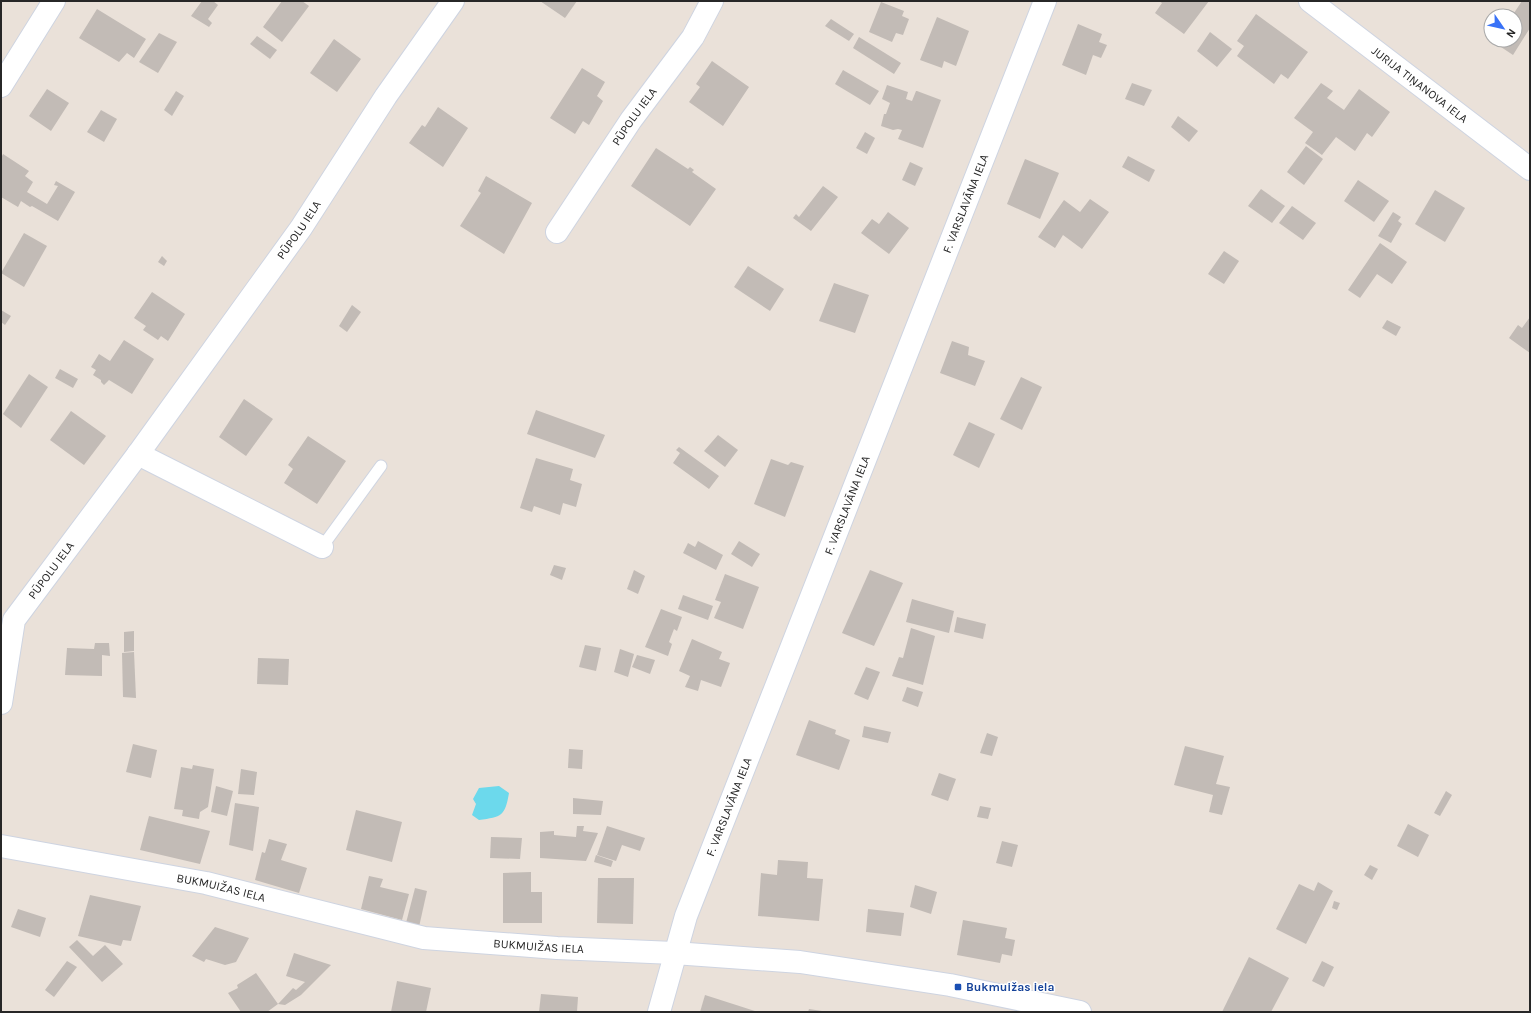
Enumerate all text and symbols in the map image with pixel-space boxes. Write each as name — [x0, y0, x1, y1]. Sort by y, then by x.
north arrow — [1483, 8, 1523, 48]
text: N — [1503, 26, 1518, 40]
street label: JURIJA TIŅANOVA IELA — [1369, 44, 1471, 126]
street label: PŪPOLU IELA — [609, 85, 660, 148]
street label: F. VARSLAVĀNA IELA — [940, 152, 991, 255]
street label: PŪPOLU IELA — [274, 198, 324, 262]
street label: F. VARSLAVĀNA IELA — [821, 454, 873, 557]
street label: PŪPOLU IELA — [25, 539, 77, 602]
street label: F. VARSLAVĀNA IELA — [703, 755, 755, 858]
street label: BUKMUIŽAS IELA — [176, 871, 267, 905]
street label: BUKMUIŽAS IELA — [493, 936, 584, 956]
place label: Bukmuižas iela — [966, 980, 1055, 994]
marker: Bukmuižas iela — [953, 982, 963, 992]

